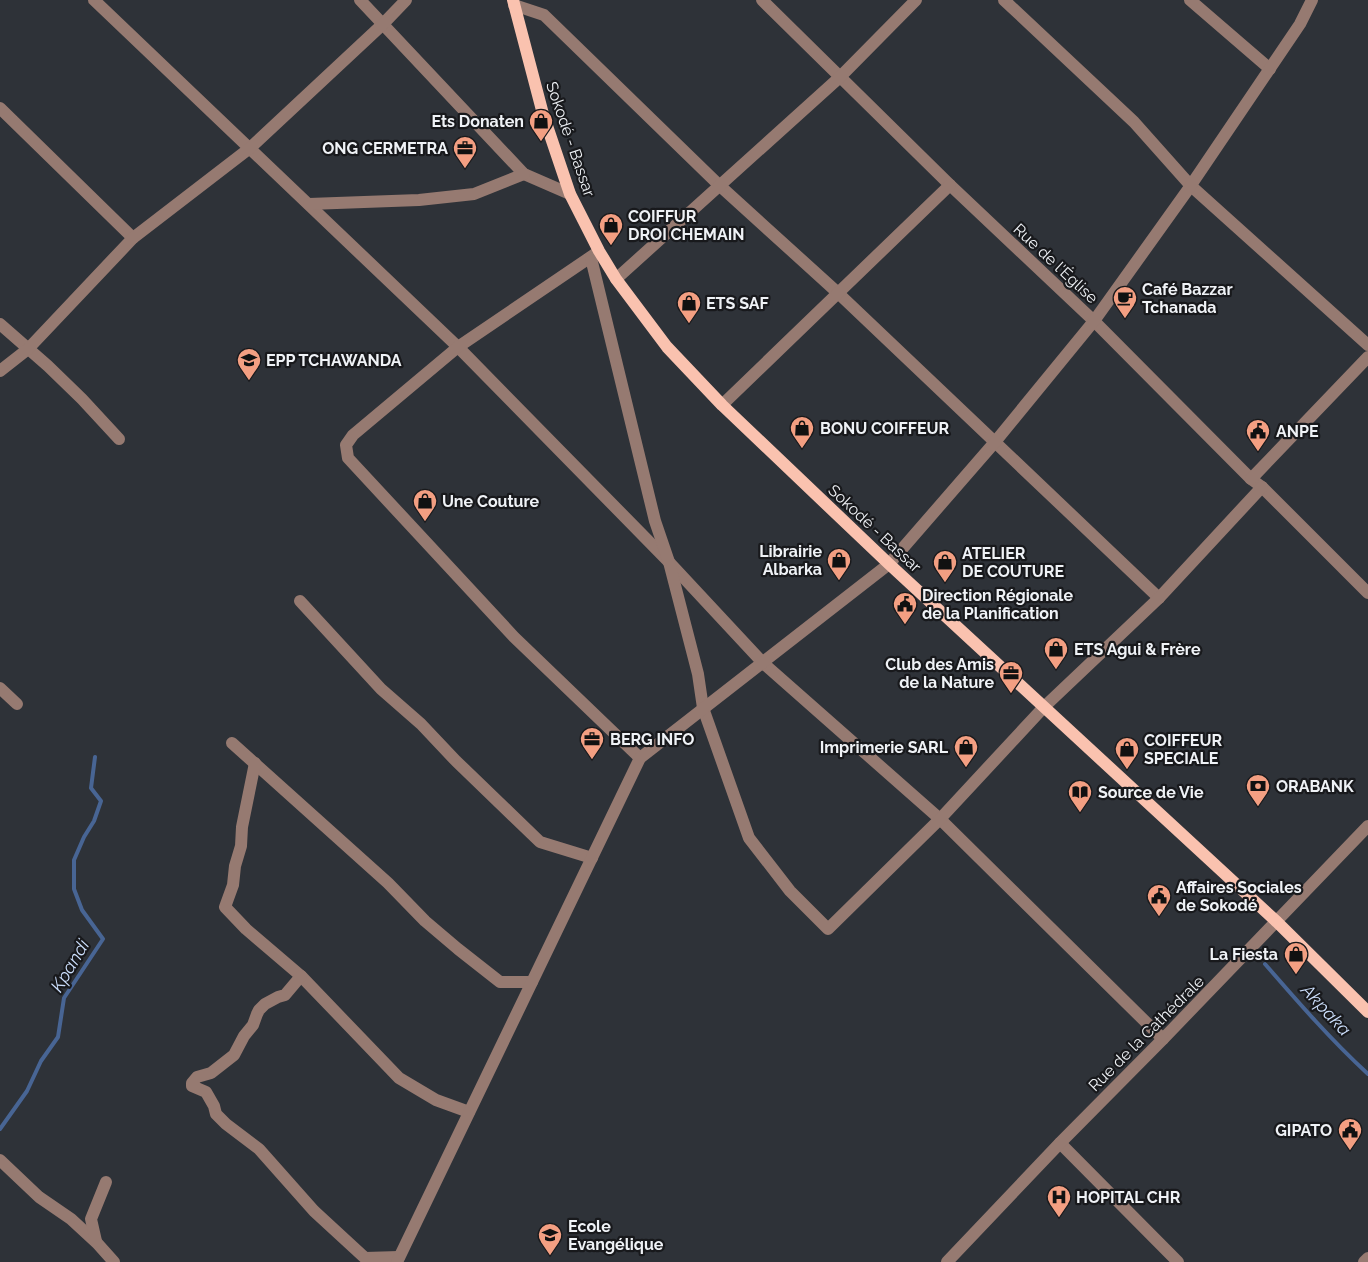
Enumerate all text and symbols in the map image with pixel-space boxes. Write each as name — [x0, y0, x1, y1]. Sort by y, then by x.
street label: Sokodé - Bassar — [542, 79, 599, 199]
shop icon: Ets Donaten — [528, 108, 554, 142]
place label: Ets Donaten — [431, 112, 524, 131]
office icon: ONG CERMETRA — [452, 135, 478, 169]
place label: ONG CERMETRA — [322, 139, 448, 158]
place label: COIFFUR DROI CHEMAIN — [628, 207, 744, 244]
shop icon: COIFFUR DROI CHEMAIN — [598, 212, 624, 246]
street label: Rue de l'Église — [1010, 219, 1102, 307]
place label: Café Bazzar Tchanada — [1142, 280, 1233, 317]
cafe icon: Café Bazzar Tchanada — [1112, 285, 1138, 319]
shop icon: ETS SAF — [676, 290, 702, 324]
place label: ETS SAF — [706, 294, 769, 313]
school or university icon: EPP TCHAWANDA — [236, 347, 262, 381]
place label: EPP TCHAWANDA — [266, 351, 402, 370]
shop icon: BONU COIFFEUR — [789, 415, 815, 449]
public building icon: ANPE — [1245, 418, 1271, 452]
place label: BONU COIFFEUR — [820, 419, 950, 438]
place label: ANPE — [1276, 422, 1319, 441]
street label: Sokodé - Bassar — [824, 480, 925, 577]
shop icon: Une Couture — [412, 488, 438, 522]
place label: Une Couture — [442, 492, 540, 511]
place label: Librairie Albarka — [759, 542, 822, 579]
place label: ATELIER DE COUTURE — [962, 544, 1064, 581]
shop icon: Librairie Albarka — [826, 547, 852, 581]
shop icon: ATELIER DE COUTURE — [932, 549, 958, 583]
place label: Direction Régionale de la Planification — [922, 586, 1073, 623]
public building icon: Direction Régionale de la Planification — [892, 591, 918, 625]
shop icon: ETS Agui & Frère — [1043, 636, 1069, 670]
place label: ETS Agui & Frère — [1074, 640, 1201, 659]
place label: Club des Amis de la Nature — [885, 655, 994, 692]
office icon: Club des Amis de la Nature — [998, 660, 1024, 694]
office icon: BERG INFO — [579, 726, 605, 760]
place label: BERG INFO — [610, 730, 694, 749]
place label: COIFFEUR SPECIALE — [1144, 731, 1222, 768]
shop icon: Imprimerie SARL — [953, 734, 979, 768]
shop icon: COIFFEUR SPECIALE — [1114, 736, 1140, 770]
place label: Imprimerie SARL — [820, 738, 949, 757]
bank icon: ORABANK — [1245, 773, 1271, 807]
place label: ORABANK — [1276, 777, 1354, 796]
library icon: Source de Vie — [1067, 779, 1093, 813]
place label: Source de Vie — [1098, 783, 1204, 802]
place label: Affaires Sociales de Sokodé — [1176, 878, 1302, 915]
public building icon: Affaires Sociales de Sokodé — [1146, 883, 1172, 917]
water label: Kpandi — [46, 935, 94, 996]
shop icon: La Fiesta — [1283, 941, 1309, 975]
place label: La Fiesta — [1210, 945, 1278, 964]
street label: Rue de la Cathédrale — [1085, 972, 1208, 1095]
water label: Akpaka — [1296, 979, 1356, 1040]
public building icon: GIPATO — [1337, 1117, 1363, 1151]
place label: GIPATO — [1275, 1121, 1332, 1140]
hospital icon: HOPITAL CHR — [1046, 1184, 1072, 1218]
place label: HOPITAL CHR — [1076, 1188, 1181, 1207]
place label: Ecole Evangélique — [568, 1217, 664, 1254]
school or university icon: Ecole Evangélique — [537, 1222, 563, 1256]

